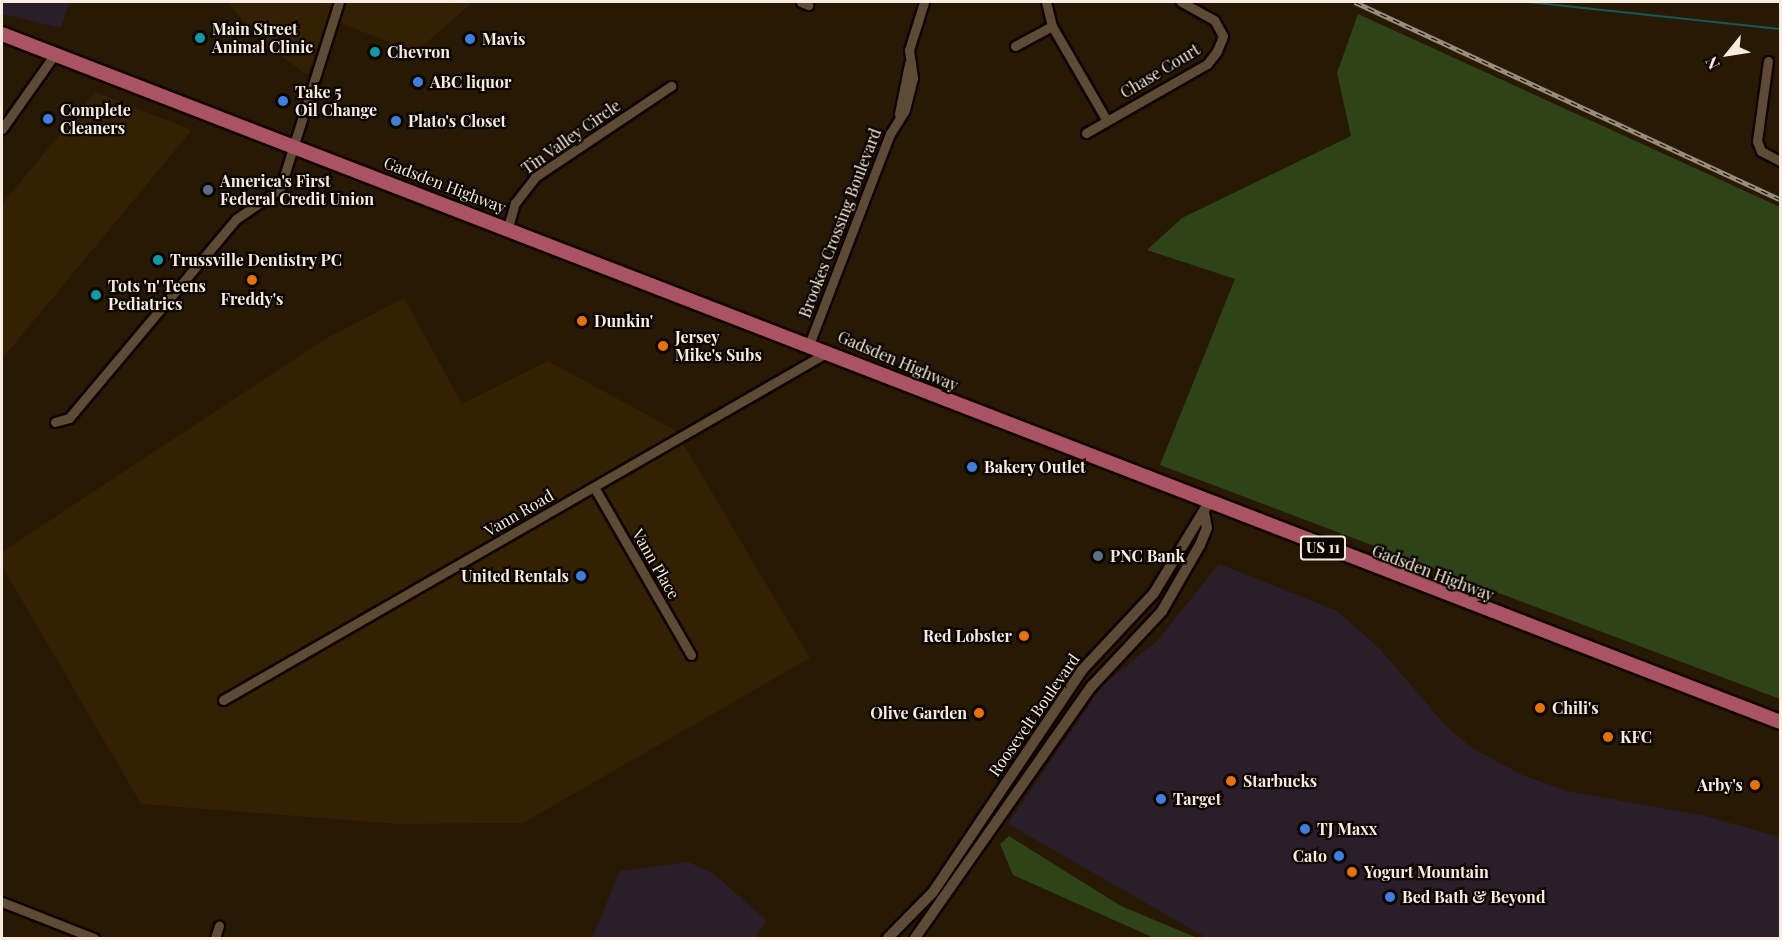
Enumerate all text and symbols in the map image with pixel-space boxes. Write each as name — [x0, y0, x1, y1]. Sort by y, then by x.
place label: Main Street Animal Clinic — [212, 19, 313, 57]
north arrow — [1698, 24, 1758, 84]
place label: Mavis — [482, 29, 525, 49]
marker: Main Street Animal Clinic — [193, 31, 207, 45]
marker: Mavis — [463, 32, 477, 46]
street label: Chase Court — [1117, 40, 1203, 102]
place label: Chevron — [387, 42, 450, 62]
marker: Chevron — [368, 45, 382, 59]
text: N — [1700, 53, 1724, 74]
place label: ABC liquor — [430, 72, 512, 92]
marker: ABC liquor — [411, 75, 425, 89]
place label: Take 5 Oil Change — [295, 82, 377, 120]
marker: Take 5 Oil Change — [276, 94, 290, 108]
street label: Tin Valley Circle — [518, 96, 624, 178]
place label: Complete Cleaners — [60, 100, 131, 138]
place label: Plato's Closet — [408, 111, 506, 131]
marker: Complete Cleaners — [41, 112, 55, 126]
marker: Plato's Closet — [389, 114, 403, 128]
street label: Brookes Crossing Boulevard — [795, 126, 885, 320]
street label: Gadsden Highway — [381, 153, 509, 217]
place label: America's First Federal Credit Union — [220, 171, 374, 209]
marker: America's First Federal Credit Union — [201, 183, 215, 197]
place label: Trussville Dentistry PC — [170, 250, 342, 270]
marker: Trussville Dentistry PC — [151, 253, 165, 267]
marker: Freddy's — [245, 273, 259, 287]
place label: Tots 'n' Teens Pediatrics — [108, 276, 207, 314]
marker: Tots 'n' Teens Pediatrics — [89, 288, 103, 302]
place label: Freddy's — [221, 289, 283, 309]
place label: Dunkin' — [594, 311, 653, 331]
marker: Dunkin' — [575, 314, 589, 328]
place label: Jersey Mike's Subs — [675, 327, 762, 365]
street label: Gadsden Highway — [835, 327, 961, 395]
marker: Jersey Mike's Subs — [656, 339, 670, 353]
place label: Bakery Outlet — [984, 457, 1086, 477]
marker: Bakery Outlet — [965, 460, 979, 474]
street label: Vann Road — [481, 486, 557, 540]
street label: Vann Place — [628, 526, 684, 602]
road number: US 11 — [1299, 536, 1347, 560]
street label: Gadsden Highway — [1369, 541, 1497, 605]
place label: PNC Bank — [1110, 546, 1185, 566]
marker: PNC Bank — [1091, 549, 1105, 563]
place label: United Rentals — [461, 566, 569, 586]
marker: United Rentals — [574, 569, 588, 583]
place label: Red Lobster — [923, 626, 1012, 646]
marker: Red Lobster — [1017, 629, 1031, 643]
street label: Roosevelt Boulevard — [984, 650, 1084, 780]
place label: Chili's — [1552, 698, 1599, 718]
marker: Chili's — [1533, 701, 1547, 715]
place label: Olive Garden — [870, 703, 967, 723]
marker: Olive Garden — [972, 706, 986, 720]
place label: KFC — [1620, 727, 1652, 747]
marker: KFC — [1601, 730, 1615, 744]
place label: Starbucks — [1243, 771, 1317, 791]
marker: Starbucks — [1224, 774, 1238, 788]
place label: Arby's — [1697, 775, 1743, 795]
marker: Arby's — [1748, 778, 1762, 792]
place label: Target — [1173, 789, 1221, 809]
marker: Target — [1154, 792, 1168, 806]
place label: TJ Maxx — [1317, 819, 1377, 839]
marker: TJ Maxx — [1298, 822, 1312, 836]
place label: Cato — [1293, 846, 1327, 866]
marker: Cato — [1332, 849, 1346, 863]
place label: Yogurt Mountain — [1364, 862, 1489, 882]
marker: Yogurt Mountain — [1345, 865, 1359, 879]
place label: Bed Bath & Beyond — [1402, 887, 1545, 907]
marker: Bed Bath & Beyond — [1383, 890, 1397, 904]

